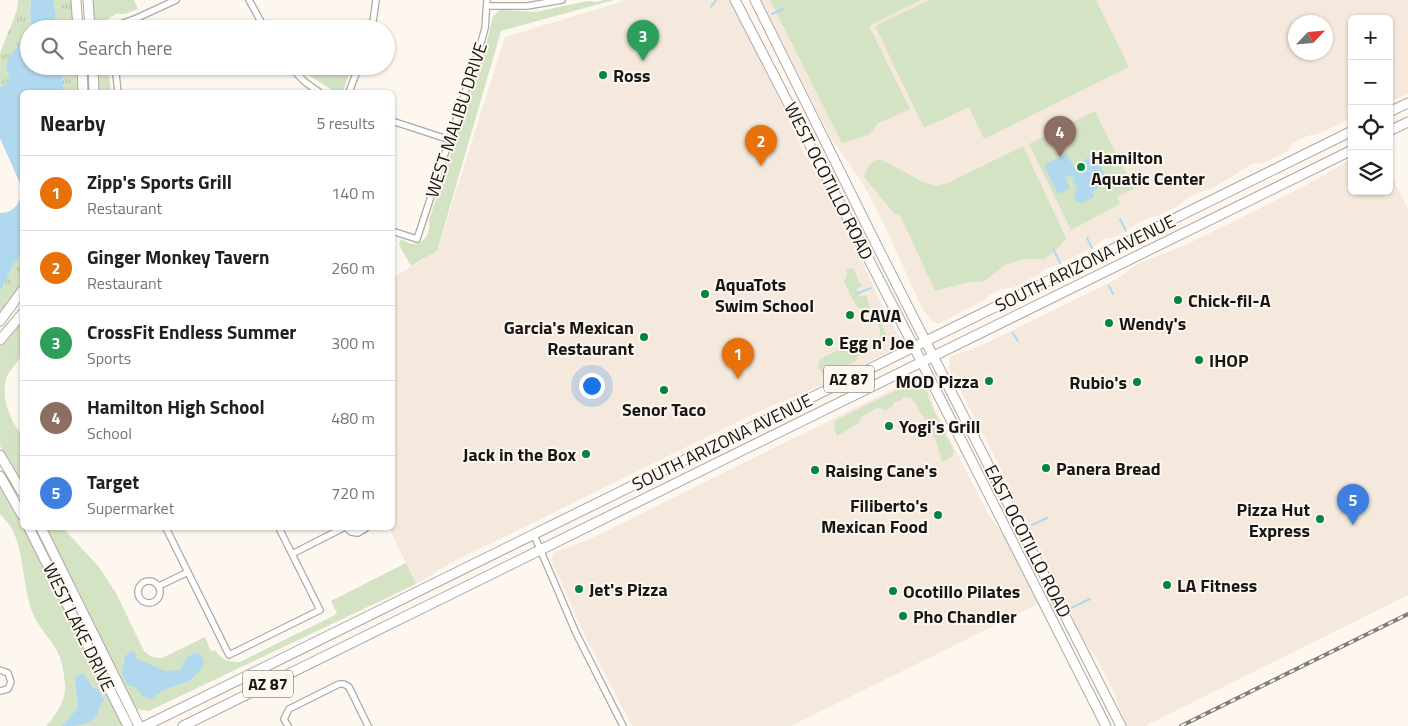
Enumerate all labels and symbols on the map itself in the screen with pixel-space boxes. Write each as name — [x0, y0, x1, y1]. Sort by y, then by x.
north arrow — [1288, 15, 1333, 60]
pin: 3 — [627, 20, 659, 61]
street label: WEST MALIBU DRIVE — [418, 39, 494, 201]
place label: Ross — [613, 62, 651, 89]
marker: Ross — [597, 69, 609, 81]
street label: WEST OCOTILLO ROAD — [778, 97, 880, 265]
pin: 4 — [1044, 116, 1076, 157]
pin: 2 — [745, 125, 777, 166]
place label: Hamilton Aquatic Center — [1091, 144, 1205, 192]
marker: Hamilton Aquatic Center — [1075, 161, 1087, 173]
street label: SOUTH ARIZONA AVENUE — [990, 208, 1180, 318]
place label: AquaTots Swim School — [715, 271, 814, 319]
place label: Chick-fil-A — [1188, 287, 1271, 314]
marker: AquaTots Swim School — [699, 288, 711, 300]
marker: Chick-fil-A — [1172, 294, 1184, 306]
place label: CAVA — [860, 302, 901, 329]
marker: CAVA — [844, 309, 856, 321]
place label: Wendy's — [1119, 310, 1186, 337]
place label: Garcia's Mexican Restaurant — [504, 314, 634, 362]
marker: Wendy's — [1103, 317, 1115, 329]
place label: Egg n' Joe — [839, 329, 914, 356]
marker: Garcia's Mexican Restaurant — [638, 331, 650, 343]
marker: Egg n' Joe — [823, 336, 835, 348]
pin: 1 — [722, 338, 754, 379]
place label: IHOP — [1209, 347, 1249, 374]
marker: IHOP — [1193, 354, 1205, 366]
road number: AZ 87 — [824, 366, 874, 392]
place label: MOD Pizza — [896, 368, 979, 395]
place label: Rubio's — [1069, 369, 1127, 396]
your location — [579, 373, 605, 399]
marker: MOD Pizza — [983, 375, 995, 387]
marker: Rubio's — [1131, 376, 1143, 388]
marker: Senor Taco — [658, 384, 670, 396]
street label: SOUTH ARIZONA AVENUE — [627, 387, 817, 497]
place label: Senor Taco — [622, 396, 706, 423]
place label: Yogi's Grill — [899, 413, 980, 440]
marker: Yogi's Grill — [883, 420, 895, 432]
place label: Jack in the Box — [463, 441, 576, 468]
marker: Jack in the Box — [580, 448, 592, 460]
place label: Panera Bread — [1056, 455, 1161, 482]
place label: Raising Cane's — [825, 457, 937, 484]
street label: EAST OCOTILLO ROAD — [978, 460, 1078, 622]
marker: Panera Bread — [1040, 462, 1052, 474]
marker: Raising Cane's — [809, 464, 821, 476]
pin: 5 — [1337, 484, 1369, 525]
place label: Filiberto's Mexican Food — [821, 492, 928, 540]
place label: Pizza Hut Express — [1237, 496, 1310, 544]
marker: Filiberto's Mexican Food — [932, 509, 944, 521]
marker: Pizza Hut Express — [1314, 513, 1326, 525]
street label: WEST LAKE DRIVE — [36, 558, 122, 696]
place label: LA Fitness — [1177, 572, 1257, 599]
place label: Jet's Pizza — [589, 576, 668, 603]
place label: Ocotillo Pilates — [903, 578, 1020, 605]
marker: LA Fitness — [1161, 579, 1173, 591]
marker: Jet's Pizza — [573, 583, 585, 595]
marker: Ocotillo Pilates — [887, 585, 899, 597]
place label: Pho Chandler — [913, 603, 1017, 630]
marker: Pho Chandler — [897, 610, 909, 622]
road number: AZ 87 — [243, 671, 293, 698]

